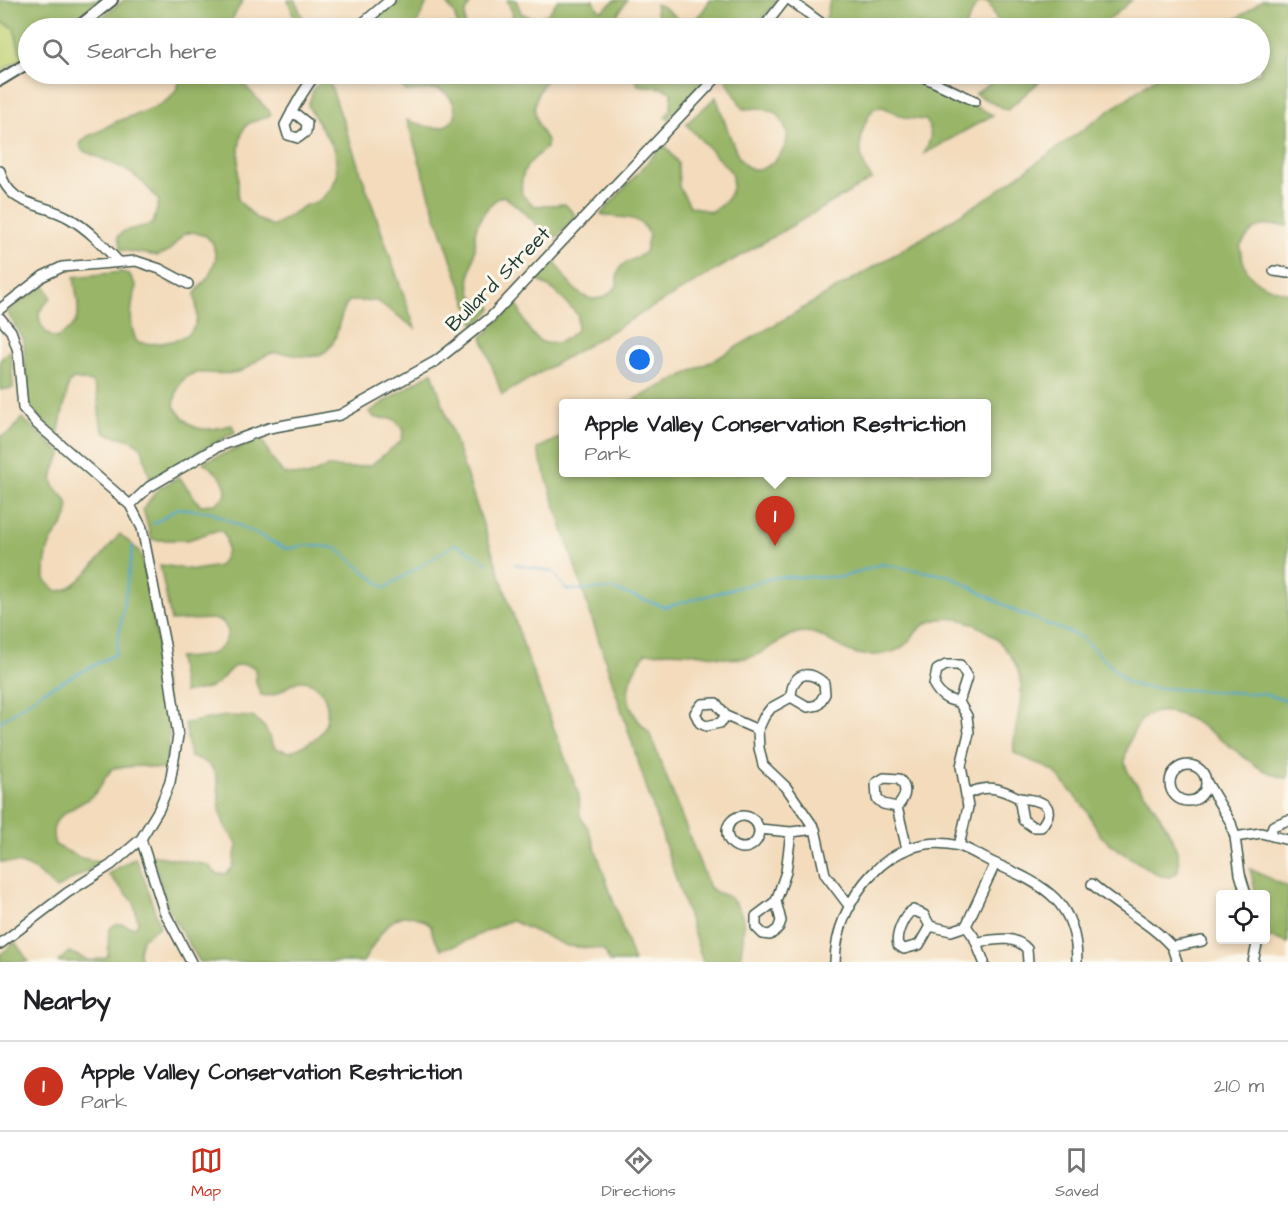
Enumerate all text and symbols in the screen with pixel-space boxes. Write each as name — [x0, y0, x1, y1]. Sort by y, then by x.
search box — [18, 18, 1270, 84]
icon: search — [39, 35, 72, 68]
text: Search here — [87, 36, 217, 67]
street label: Bullard Street — [439, 219, 558, 338]
your location — [625, 345, 654, 374]
popup — [559, 399, 991, 477]
text: Apple Valley Conservation Restriction — [584, 409, 966, 440]
text: Park — [584, 440, 631, 468]
pin: 1 — [756, 496, 794, 546]
map controls — [1216, 890, 1270, 944]
button: locate — [1216, 890, 1270, 944]
text: Nearby — [24, 983, 111, 1019]
text: Apple Valley Conservation Restriction — [81, 1057, 462, 1088]
text: 1 — [42, 1072, 45, 1100]
text: 210 m — [1214, 1072, 1264, 1100]
text: Park — [81, 1088, 127, 1116]
tab: Map — [190, 1144, 223, 1202]
tab: Directions — [602, 1144, 676, 1202]
tab: Saved — [1055, 1144, 1098, 1202]

